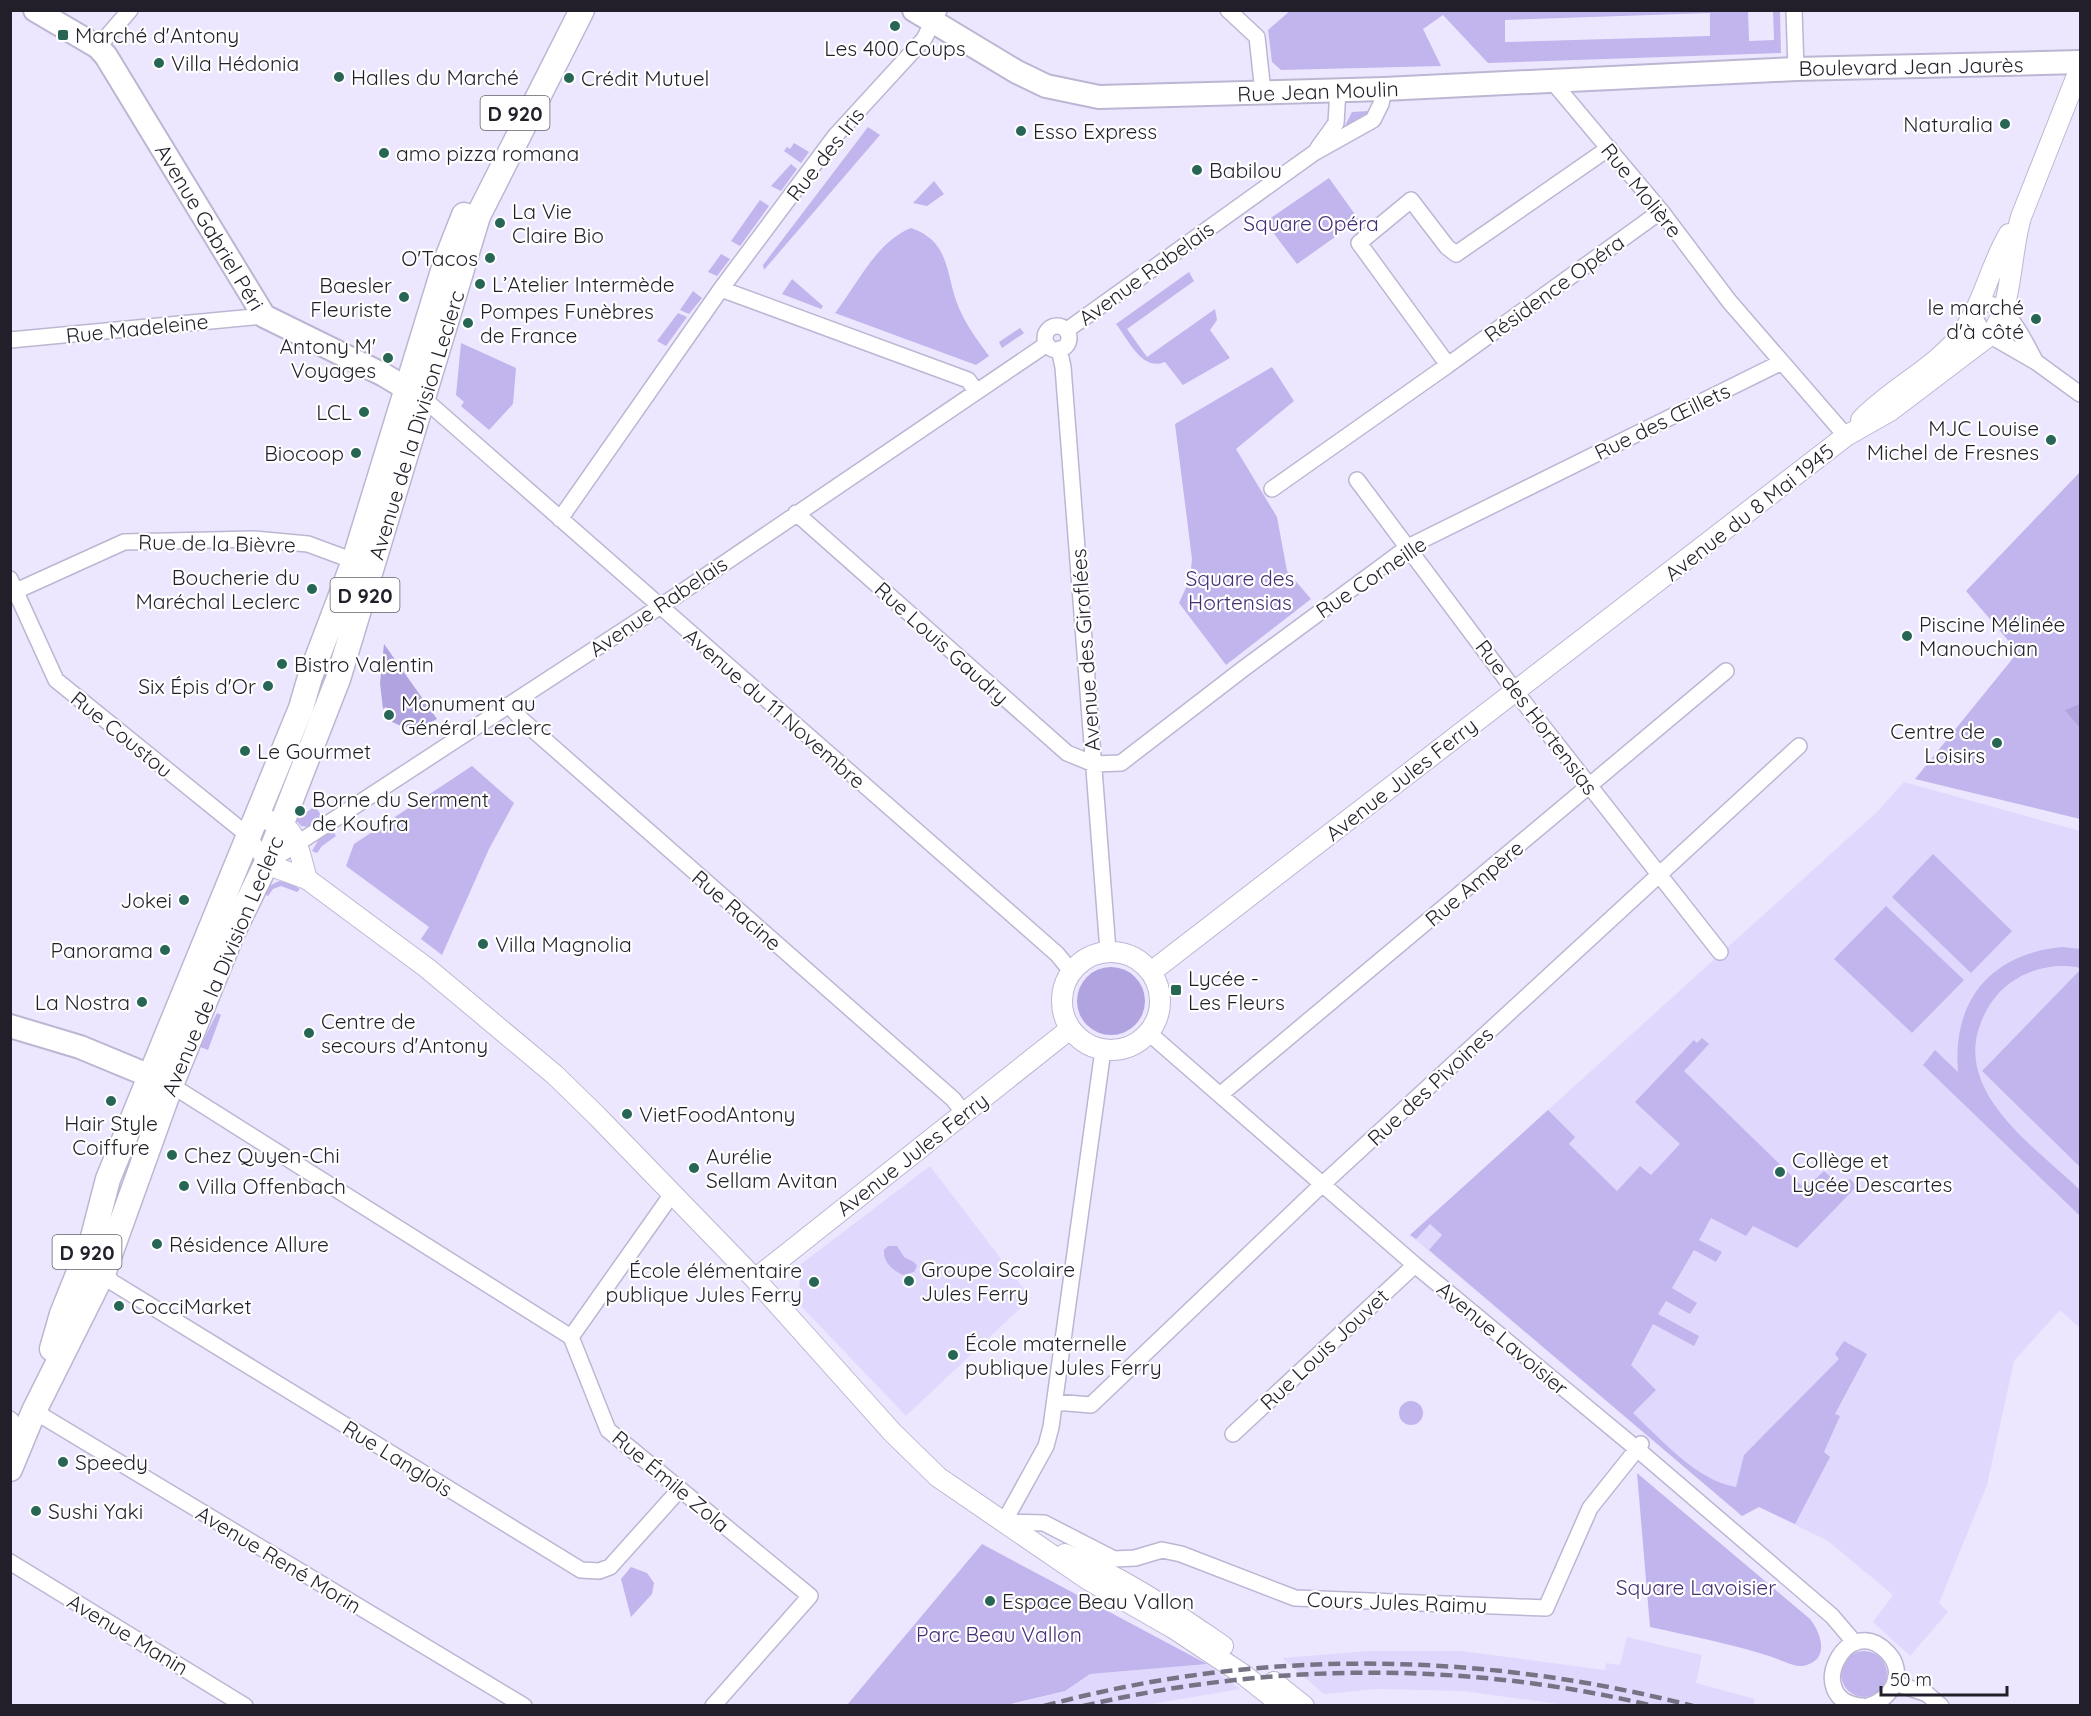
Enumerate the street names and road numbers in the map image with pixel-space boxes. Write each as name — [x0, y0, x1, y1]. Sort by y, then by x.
street label: Boulevard Jean Jaurès — [1798, 51, 2024, 81]
street label: Rue Jean Moulin — [1237, 75, 1399, 107]
road number: D 920 — [480, 96, 550, 130]
street label: Rue des Iris — [781, 102, 869, 206]
street label: Rue Molière — [1596, 137, 1688, 243]
street label: Avenue Gabriel Péri — [150, 139, 270, 315]
street label: Avenue Rabelais — [1073, 215, 1219, 331]
street label: Résidence Opéra — [1479, 229, 1629, 347]
street label: Avenue de la Division Leclerc — [363, 287, 469, 563]
street label: Rue Madeleine — [64, 308, 210, 348]
street label: Rue des Œillets — [1590, 377, 1734, 465]
street label: Avenue du 8 Mai 1945 — [1659, 438, 1839, 586]
street label: Rue de la Bièvre — [138, 529, 296, 557]
street label: Rue Corneille — [1311, 531, 1431, 623]
street label: Avenue des Giroflées — [1065, 548, 1105, 752]
street label: Avenue Rabelais — [584, 550, 732, 662]
street label: Rue Louis Gaudry — [870, 576, 1014, 710]
road number: D 920 — [330, 578, 400, 612]
street label: Avenue du 11 Novembre — [679, 622, 871, 794]
street label: Rue des Hortensias — [1470, 634, 1604, 800]
street label: Rue Coustou — [66, 685, 178, 783]
street label: Avenue Jules Ferry — [1320, 712, 1482, 846]
street label: Avenue de la Division Leclerc — [155, 832, 289, 1100]
street label: Rue Ampère — [1420, 834, 1528, 932]
street label: Rue Racine — [687, 864, 787, 956]
street label: Rue des Pivoines — [1362, 1021, 1498, 1151]
street label: Avenue Jules Ferry — [831, 1087, 993, 1221]
road number: D 920 — [52, 1235, 122, 1269]
street label: Avenue Lavoisier — [1432, 1275, 1574, 1401]
street label: Rue Louis Jouvet — [1254, 1283, 1394, 1415]
street label: Rue Langlois — [338, 1414, 458, 1502]
street label: Rue Émile Zola — [607, 1424, 735, 1538]
street label: Avenue René Morin — [192, 1499, 366, 1619]
street label: Cours Jules Raimu — [1306, 1586, 1488, 1618]
street label: Avenue Manin — [63, 1588, 193, 1680]

